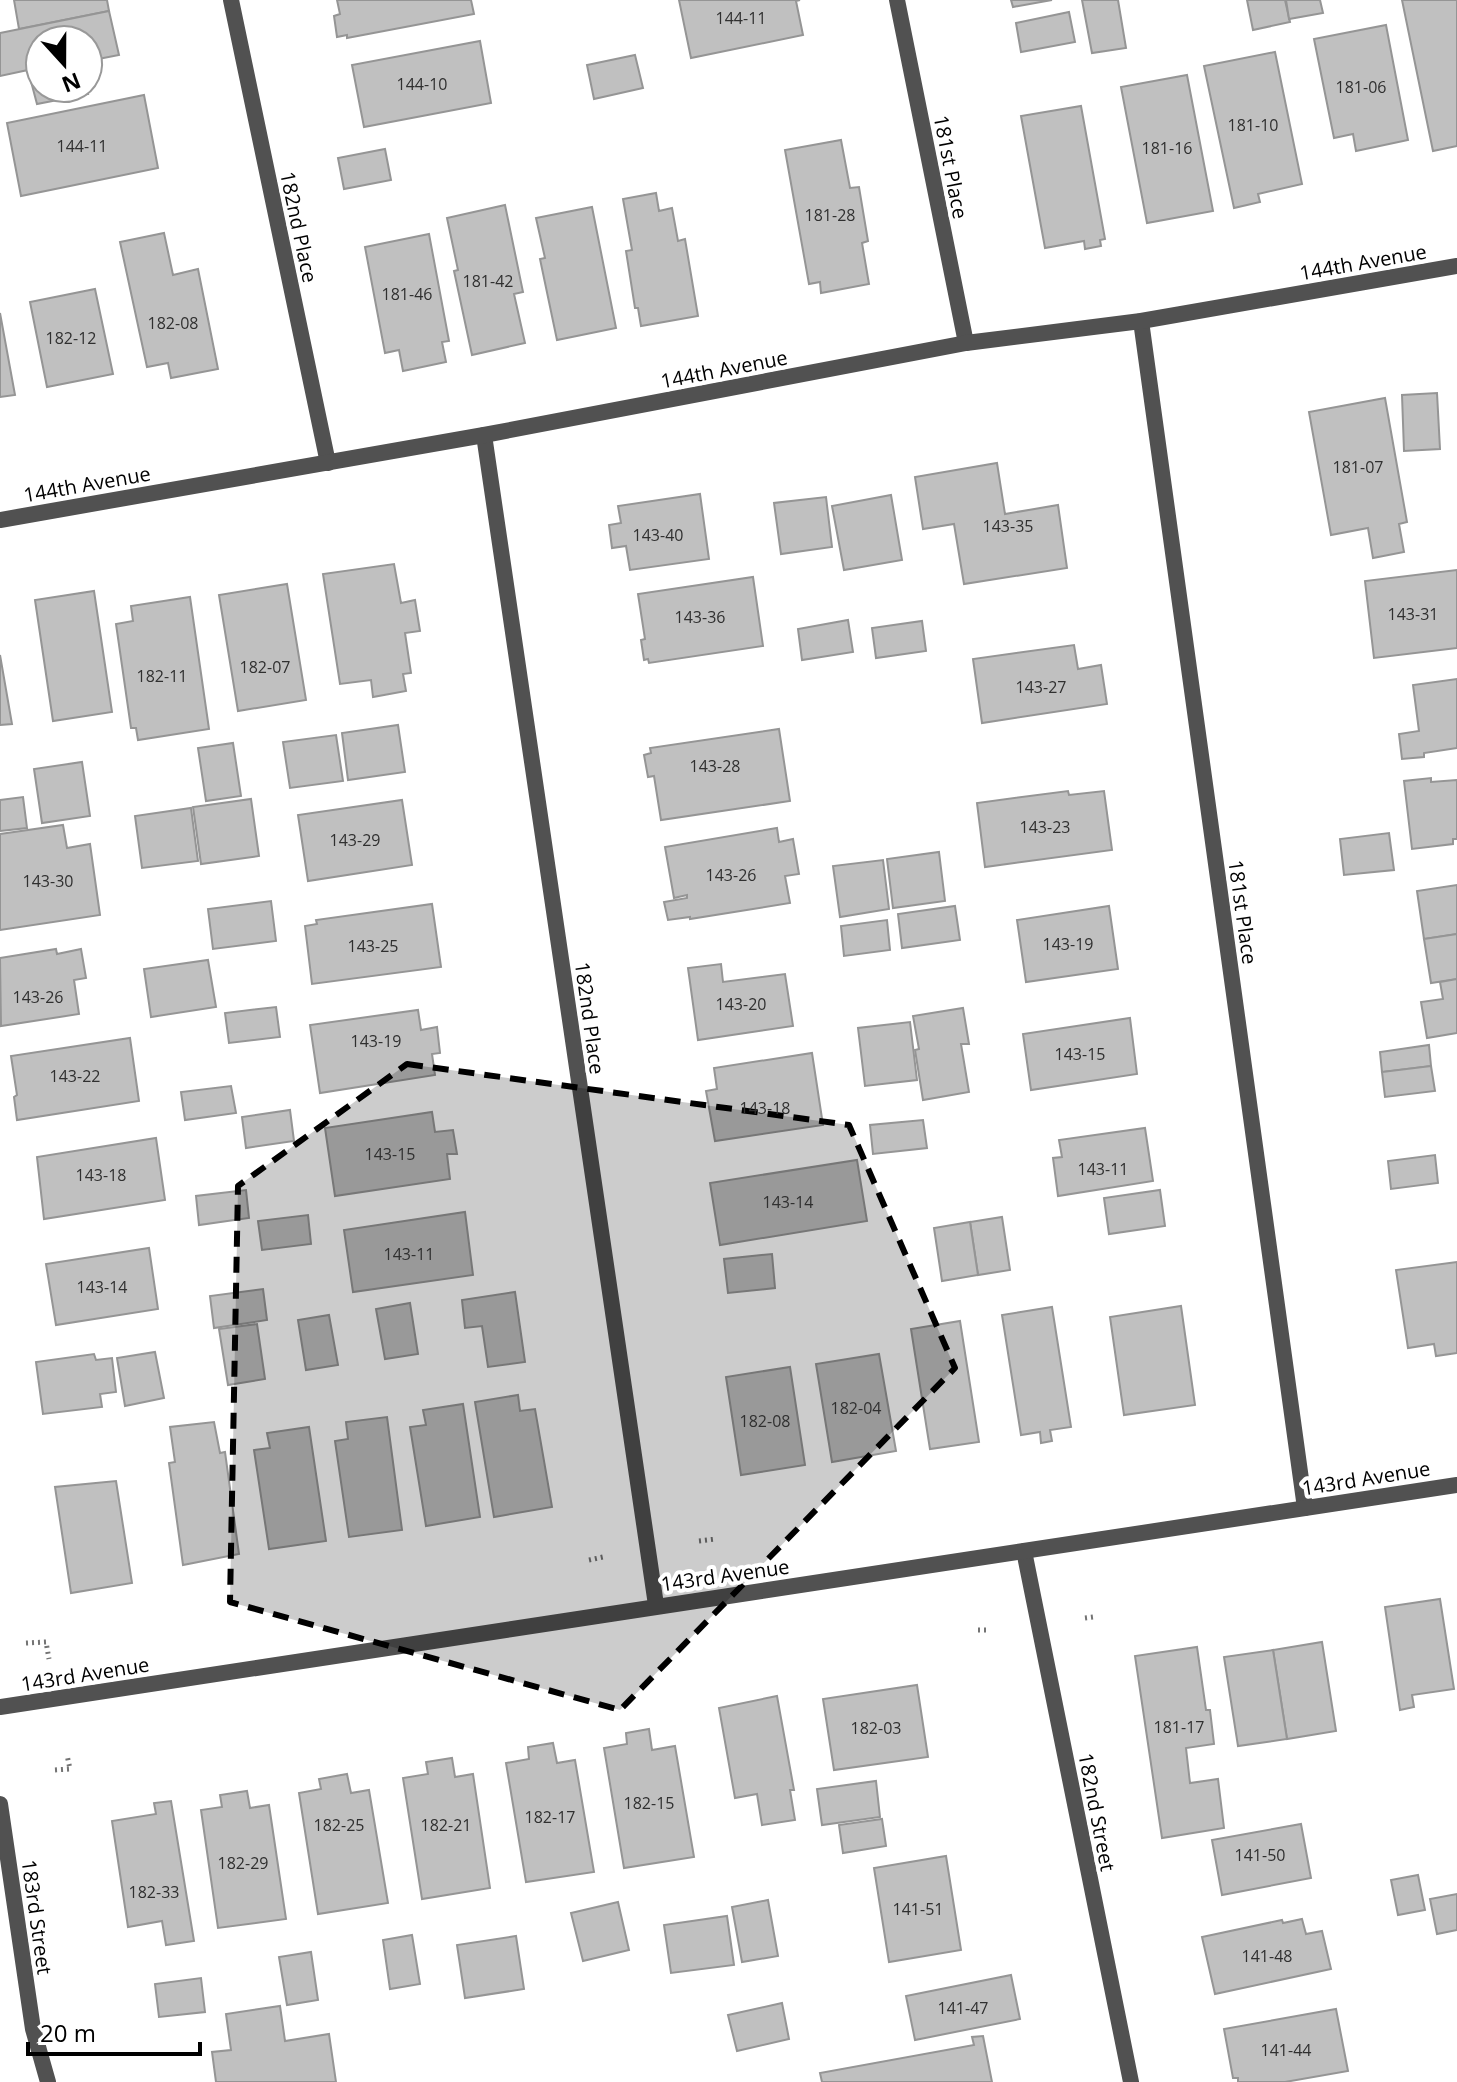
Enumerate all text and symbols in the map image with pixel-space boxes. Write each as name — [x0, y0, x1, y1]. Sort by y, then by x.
house number: 144-11 — [716, 7, 766, 29]
north arrow — [24, 24, 104, 104]
text: N — [58, 66, 85, 101]
house number: 144-10 — [397, 73, 447, 95]
house number: 181-06 — [1336, 76, 1386, 98]
street label: 181st Place — [928, 113, 974, 221]
house number: 181-10 — [1228, 114, 1278, 136]
house number: 144-11 — [57, 135, 107, 157]
house number: 181-16 — [1142, 137, 1192, 159]
street label: 182nd Place — [274, 169, 324, 285]
house number: 181-28 — [805, 204, 855, 226]
street label: 144th Avenue — [1297, 238, 1429, 286]
house number: 181-42 — [463, 270, 513, 292]
house number: 181-46 — [382, 283, 432, 305]
house number: 182-08 — [148, 312, 198, 334]
house number: 182-12 — [46, 327, 96, 349]
street label: 144th Avenue — [658, 343, 790, 395]
house number: 181-07 — [1333, 456, 1383, 478]
street label: 144th Avenue — [21, 460, 153, 508]
house number: 143-35 — [983, 515, 1033, 537]
house number: 143-40 — [633, 524, 683, 546]
house number: 143-31 — [1388, 603, 1438, 625]
house number: 143-36 — [675, 606, 725, 628]
house number: 182-07 — [240, 656, 290, 678]
house number: 182-11 — [137, 665, 187, 687]
house number: 143-27 — [1016, 676, 1066, 698]
house number: 143-28 — [690, 755, 740, 777]
house number: 143-23 — [1020, 816, 1070, 838]
house number: 143-29 — [330, 829, 380, 851]
street label: 181st Place — [1222, 858, 1264, 966]
house number: 143-26 — [706, 864, 756, 886]
house number: 143-30 — [23, 870, 73, 892]
house number: 143-19 — [1043, 933, 1093, 955]
house number: 143-25 — [348, 935, 398, 957]
street label: 182nd Place — [569, 960, 611, 1076]
house number: 143-26 — [13, 986, 63, 1008]
house number: 143-20 — [716, 993, 766, 1015]
house number: 143-19 — [351, 1030, 401, 1052]
house number: 143-15 — [1055, 1043, 1105, 1065]
house number: 143-22 — [50, 1065, 100, 1087]
house number: 143-18 — [740, 1097, 790, 1119]
house number: 143-15 — [365, 1143, 415, 1165]
house number: 143-11 — [1078, 1158, 1128, 1180]
house number: 143-18 — [76, 1164, 126, 1186]
house number: 143-14 — [763, 1191, 813, 1213]
house number: 143-11 — [384, 1243, 434, 1265]
house number: 143-14 — [77, 1276, 127, 1298]
house number: 182-04 — [831, 1397, 881, 1419]
house number: 182-08 — [740, 1410, 790, 1432]
street label: 143rd Avenue — [1300, 1455, 1432, 1501]
street label: 143rd Avenue — [659, 1553, 791, 1597]
street label: 143rd Avenue — [19, 1651, 151, 1697]
house number: 181-17 — [1154, 1716, 1204, 1738]
house number: 182-03 — [851, 1717, 901, 1739]
street label: 182nd Street — [1072, 1751, 1122, 1873]
house number: 182-15 — [624, 1792, 674, 1814]
house number: 182-17 — [525, 1806, 575, 1828]
house number: 182-25 — [314, 1814, 364, 1836]
house number: 182-21 — [421, 1814, 471, 1836]
house number: 141-50 — [1235, 1844, 1285, 1866]
house number: 182-29 — [218, 1852, 268, 1874]
street label: 183rd Street — [16, 1858, 58, 1976]
house number: 182-33 — [129, 1881, 179, 1903]
house number: 141-51 — [893, 1898, 943, 1920]
house number: 141-48 — [1242, 1945, 1292, 1967]
house number: 141-47 — [938, 1997, 988, 2019]
scale bar — [28, 2006, 200, 2056]
text: 20 m — [40, 2016, 96, 2049]
house number: 141-44 — [1261, 2039, 1311, 2061]

